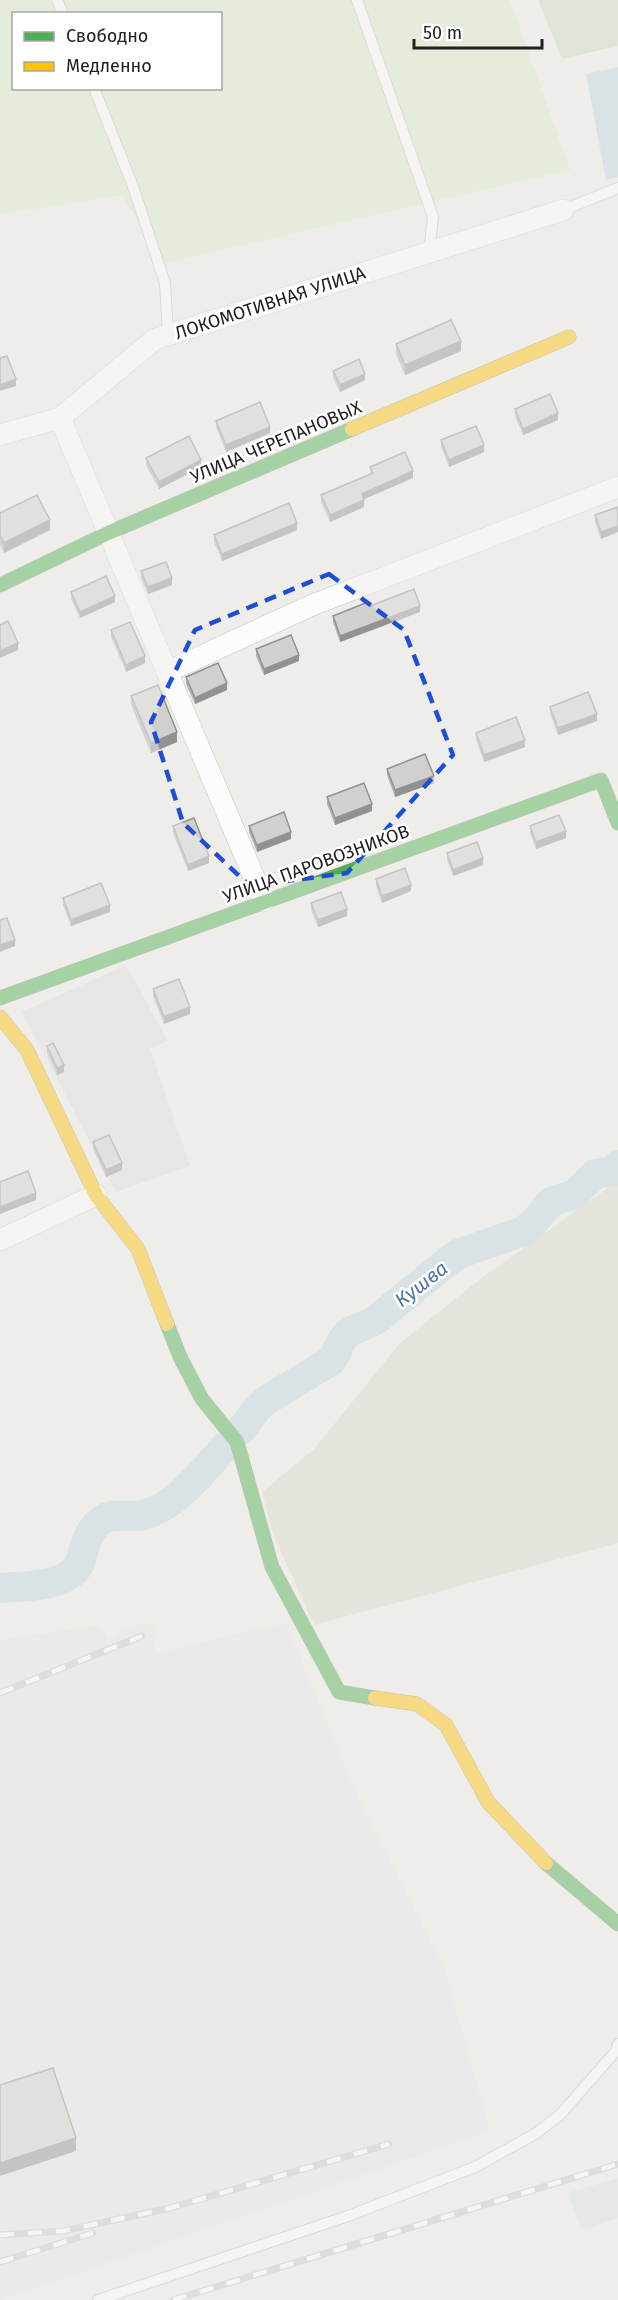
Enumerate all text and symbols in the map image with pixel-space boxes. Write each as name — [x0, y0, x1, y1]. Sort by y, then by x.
legend — [12, 12, 222, 90]
scale bar — [414, 12, 542, 50]
text: 50 m — [423, 22, 462, 44]
text: Свободно — [66, 25, 148, 47]
text: Медленно — [66, 55, 152, 77]
street label: ЛОКОМОТИВНАЯ УЛИЦА — [172, 262, 369, 344]
street label: УЛИЦА ЧЕРЕПАНОВЫХ — [187, 396, 365, 488]
street label: УЛИЦА ПАРОВОЗНИКОВ — [220, 820, 412, 908]
water label: Кушва — [390, 1256, 452, 1312]

